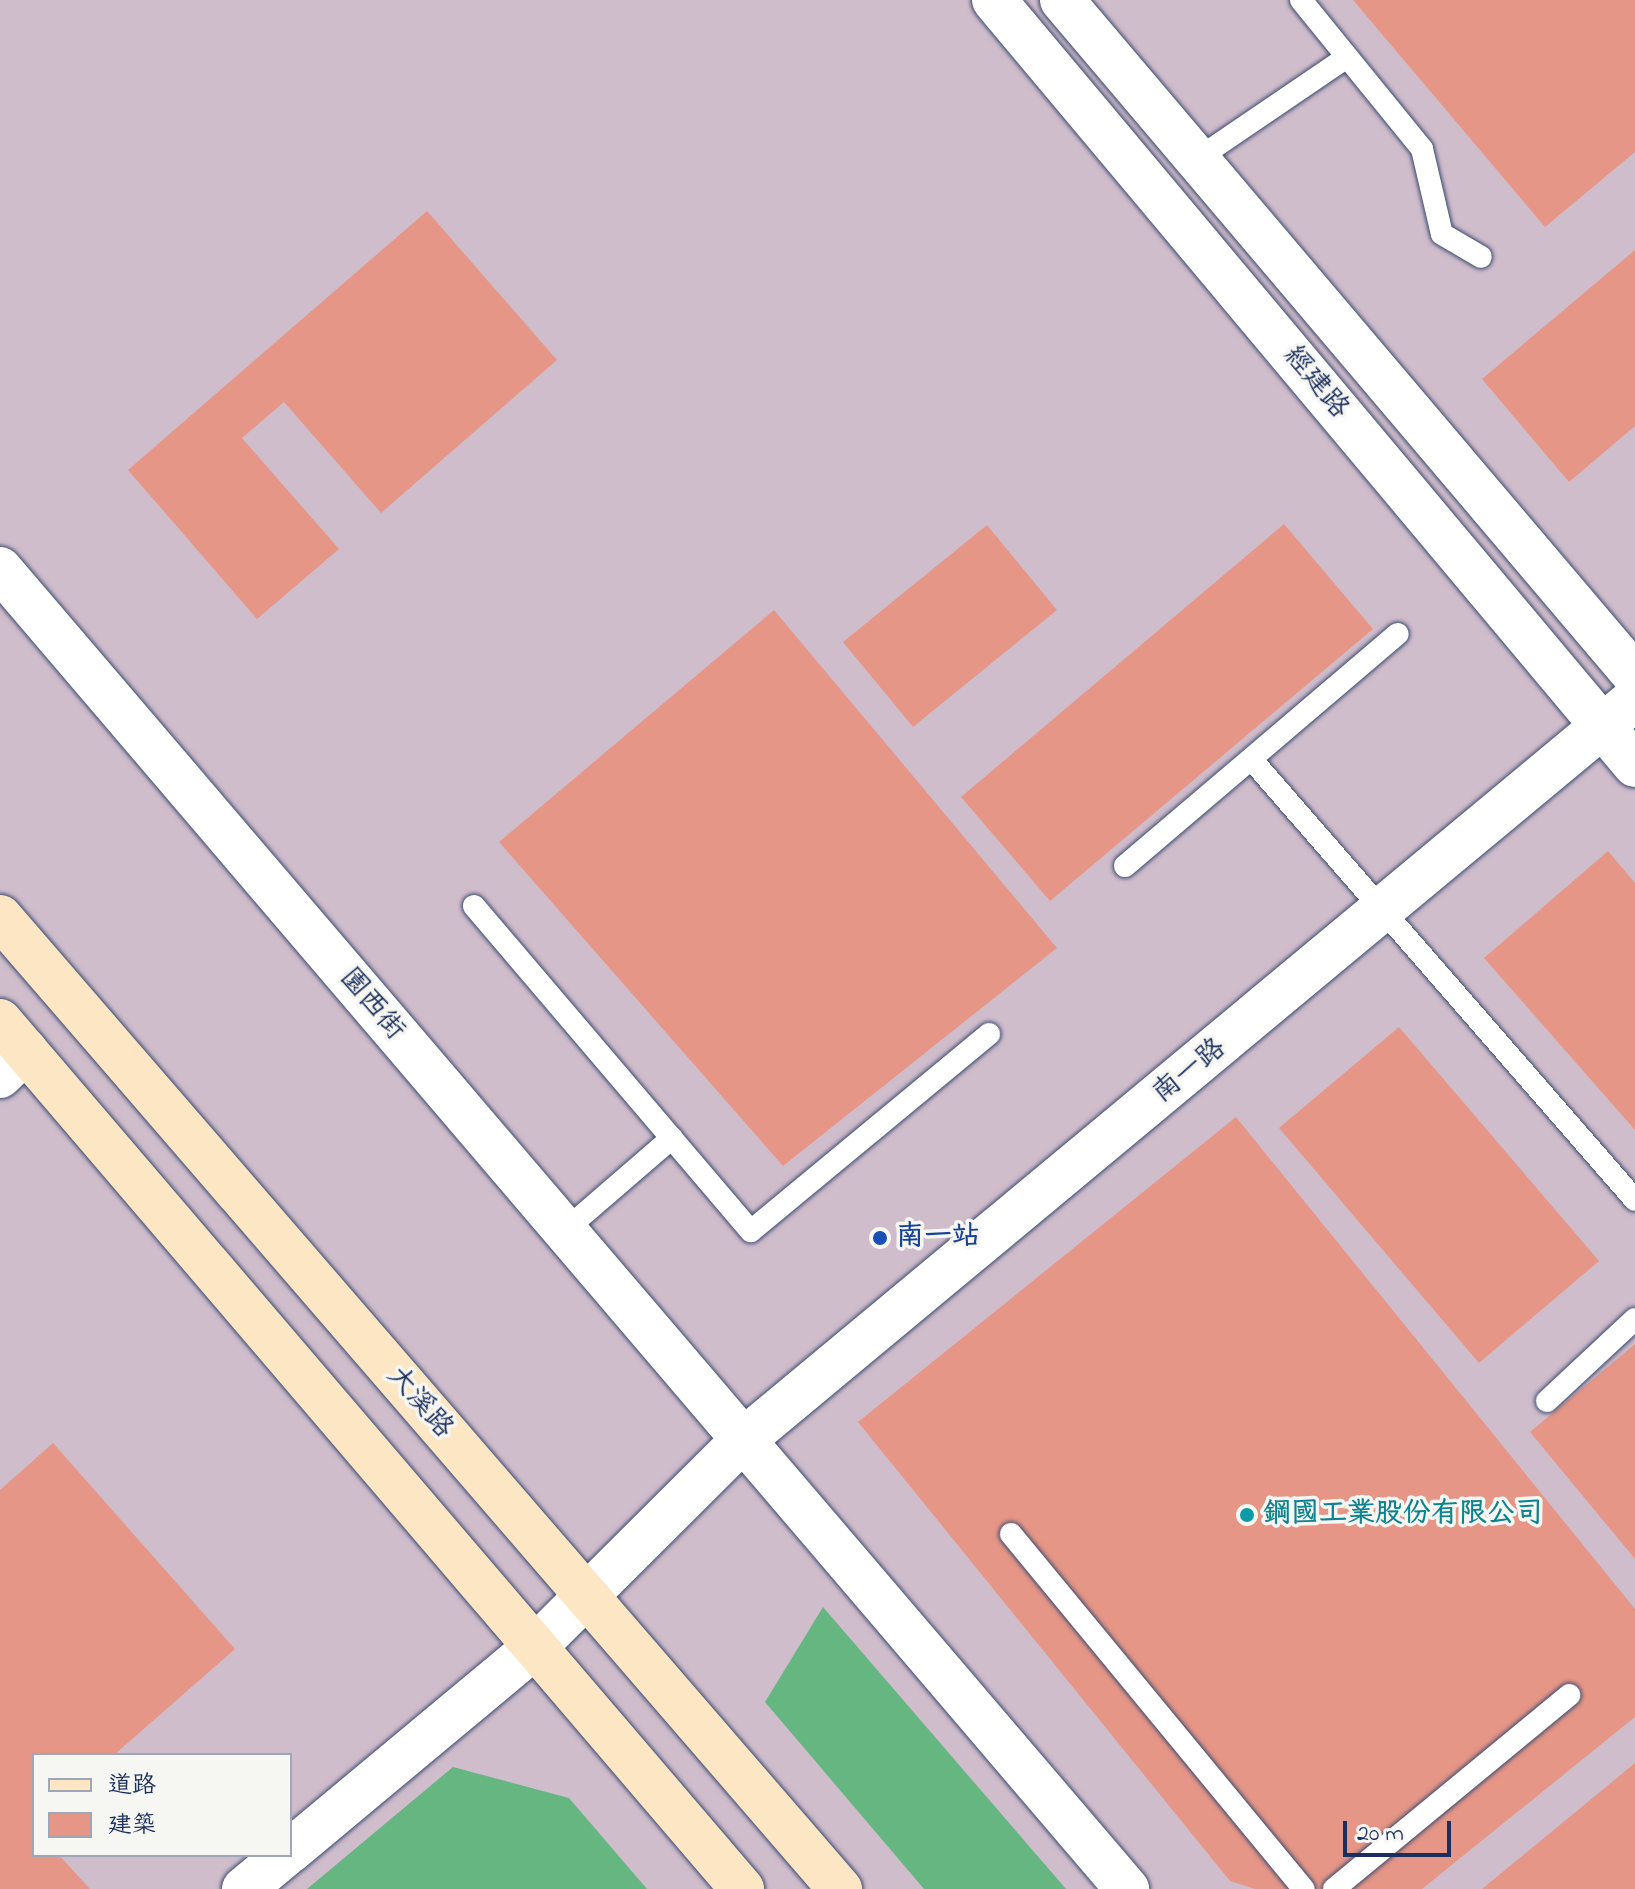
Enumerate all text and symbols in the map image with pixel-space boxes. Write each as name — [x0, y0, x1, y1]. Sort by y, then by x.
street label: 經建路 — [1275, 340, 1355, 426]
street label: 園西街 — [331, 962, 411, 1048]
street label: 南一路 — [1147, 1033, 1233, 1111]
place label: 南一站 — [896, 1221, 980, 1255]
marker: 南一站 — [871, 1229, 889, 1247]
street label: 大溪路 — [379, 1360, 459, 1446]
place label: 鋼國工業股份有限公司 — [1263, 1498, 1543, 1532]
marker: 鋼國工業股份有限公司 — [1238, 1506, 1256, 1524]
legend — [32, 1753, 292, 1857]
text: 道路 — [108, 1769, 156, 1804]
scale bar — [1347, 1805, 1455, 1855]
text: 建築 — [108, 1809, 156, 1844]
text: 20 m — [1357, 1817, 1404, 1852]

